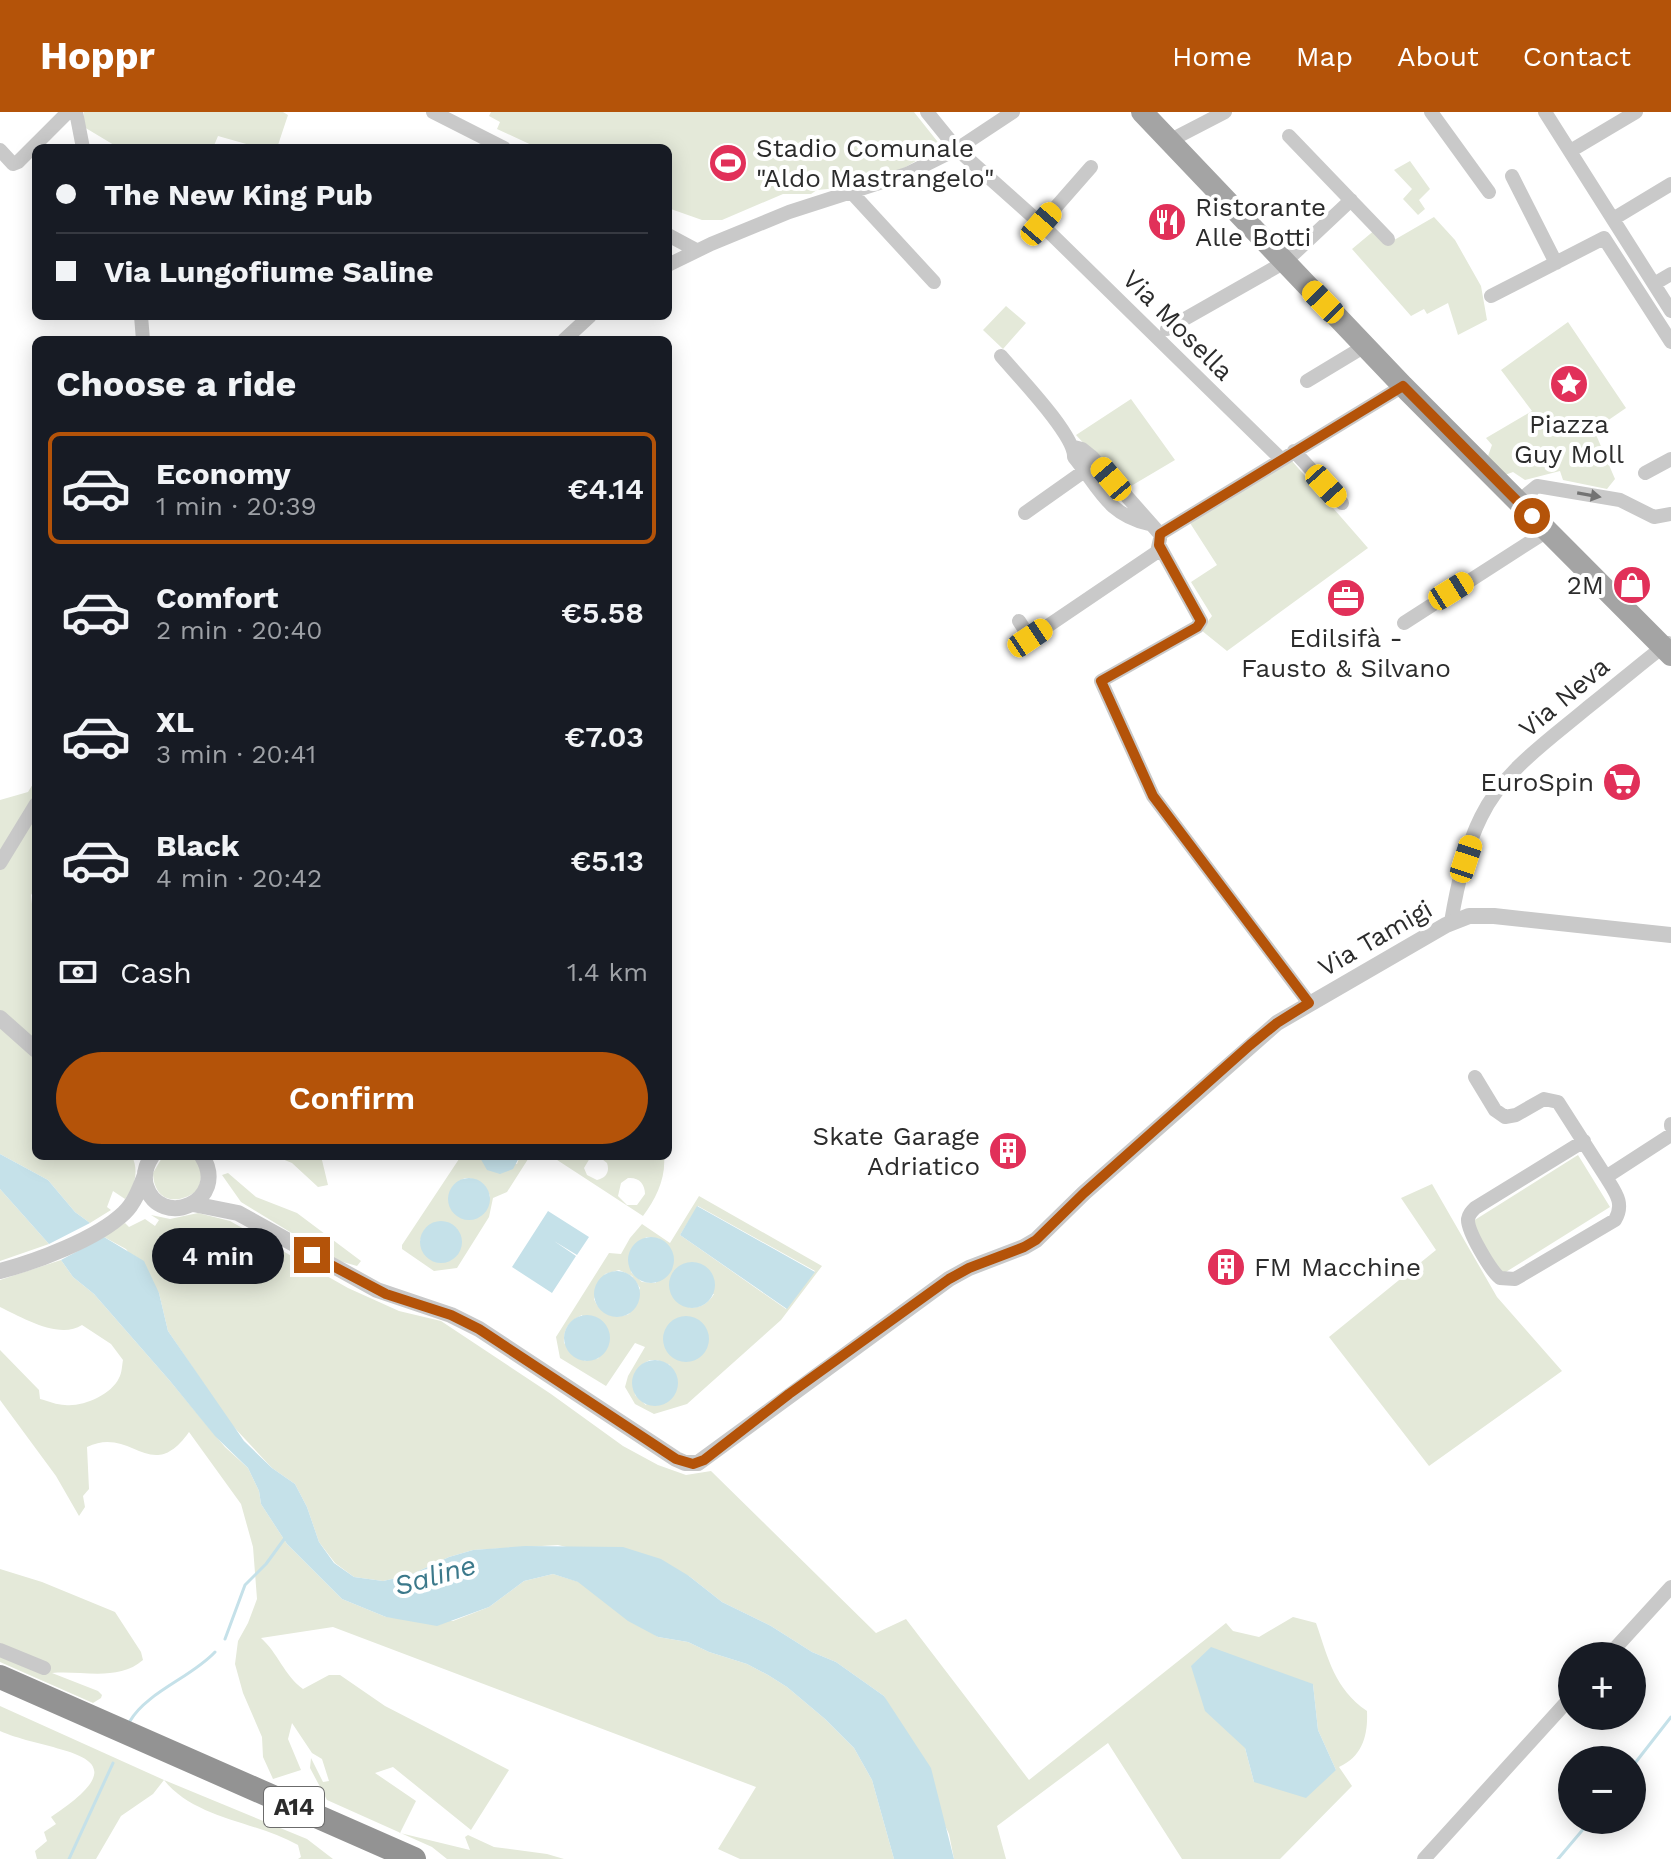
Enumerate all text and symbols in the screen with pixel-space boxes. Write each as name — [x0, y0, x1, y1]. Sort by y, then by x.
text: Hoppr — [40, 34, 155, 78]
text: Home — [1172, 40, 1252, 73]
text: Map — [1296, 40, 1353, 73]
text: About — [1397, 40, 1479, 73]
text: Contact — [1523, 40, 1631, 73]
place label: Stadio Comunale "Aldo Mastrangelo" — [756, 133, 995, 193]
sports icon: Stadio Comunale "Aldo Mastrangelo" — [707, 142, 749, 184]
text: The New King Pub — [104, 177, 373, 212]
place label: Ristorante Alle Botti — [1195, 192, 1326, 252]
car — [1016, 198, 1066, 250]
restaurant icon: Ristorante Alle Botti — [1146, 201, 1188, 243]
text: Via Lungofiume Saline — [104, 254, 434, 289]
street label: Via Mosella — [1117, 264, 1240, 387]
car — [1298, 276, 1348, 328]
text: Choose a ride — [56, 363, 296, 405]
place icon: Piazza Guy Moll — [1548, 363, 1590, 405]
place label: Piazza Guy Moll — [1514, 409, 1624, 469]
icon: car — [60, 452, 132, 524]
car — [1086, 453, 1136, 505]
text: Economy — [156, 456, 291, 491]
car — [1301, 460, 1351, 512]
text: €4.14 — [568, 471, 644, 506]
one-way arrow — [1577, 489, 1602, 501]
text: 1 min · 20:39 — [156, 491, 317, 521]
route start — [1514, 498, 1550, 534]
shop icon: 2M — [1611, 564, 1653, 606]
car — [1424, 568, 1478, 614]
place label: 2M — [1567, 570, 1604, 600]
icon: car — [60, 576, 132, 648]
office icon: Edilsifà - Fausto & Silvano — [1325, 577, 1367, 619]
text: Comfort — [156, 580, 278, 615]
text: €5.58 — [561, 595, 644, 630]
text: 2 min · 20:40 — [156, 615, 323, 645]
car — [1003, 615, 1057, 661]
place label: Edilsifà - Fausto & Silvano — [1241, 623, 1451, 683]
street label: Via Neva — [1513, 651, 1615, 743]
icon: car — [60, 700, 132, 772]
text: XL — [156, 704, 194, 739]
text: €7.03 — [564, 719, 644, 754]
text: 3 min · 20:41 — [156, 739, 316, 769]
supermarket icon: EuroSpin — [1601, 761, 1643, 803]
place label: EuroSpin — [1480, 767, 1594, 797]
icon: car — [60, 824, 132, 896]
text: Black — [156, 828, 240, 863]
car — [1447, 832, 1485, 886]
text: €5.13 — [570, 843, 644, 878]
text: 4 min · 20:42 — [156, 863, 322, 893]
street label: Via Tamigi — [1313, 893, 1437, 983]
icon: cash — [56, 950, 100, 994]
text: Cash — [120, 955, 192, 990]
text: 1.4 km — [567, 957, 648, 987]
button: Confirm — [56, 1052, 648, 1144]
place label: Skate Garage Adriatico — [813, 1121, 980, 1181]
building icon: Skate Garage Adriatico — [987, 1130, 1029, 1172]
callout: 4 min — [152, 1227, 284, 1283]
route end — [294, 1237, 330, 1273]
text: 4 min — [182, 1241, 254, 1271]
building icon: FM Macchine — [1205, 1246, 1247, 1288]
place label: FM Macchine — [1254, 1252, 1421, 1282]
water label: Saline — [390, 1548, 480, 1603]
map controls — [1558, 1642, 1646, 1834]
button: + — [1558, 1642, 1646, 1730]
button: − — [1558, 1746, 1646, 1834]
road number: A14 — [264, 1787, 324, 1827]

